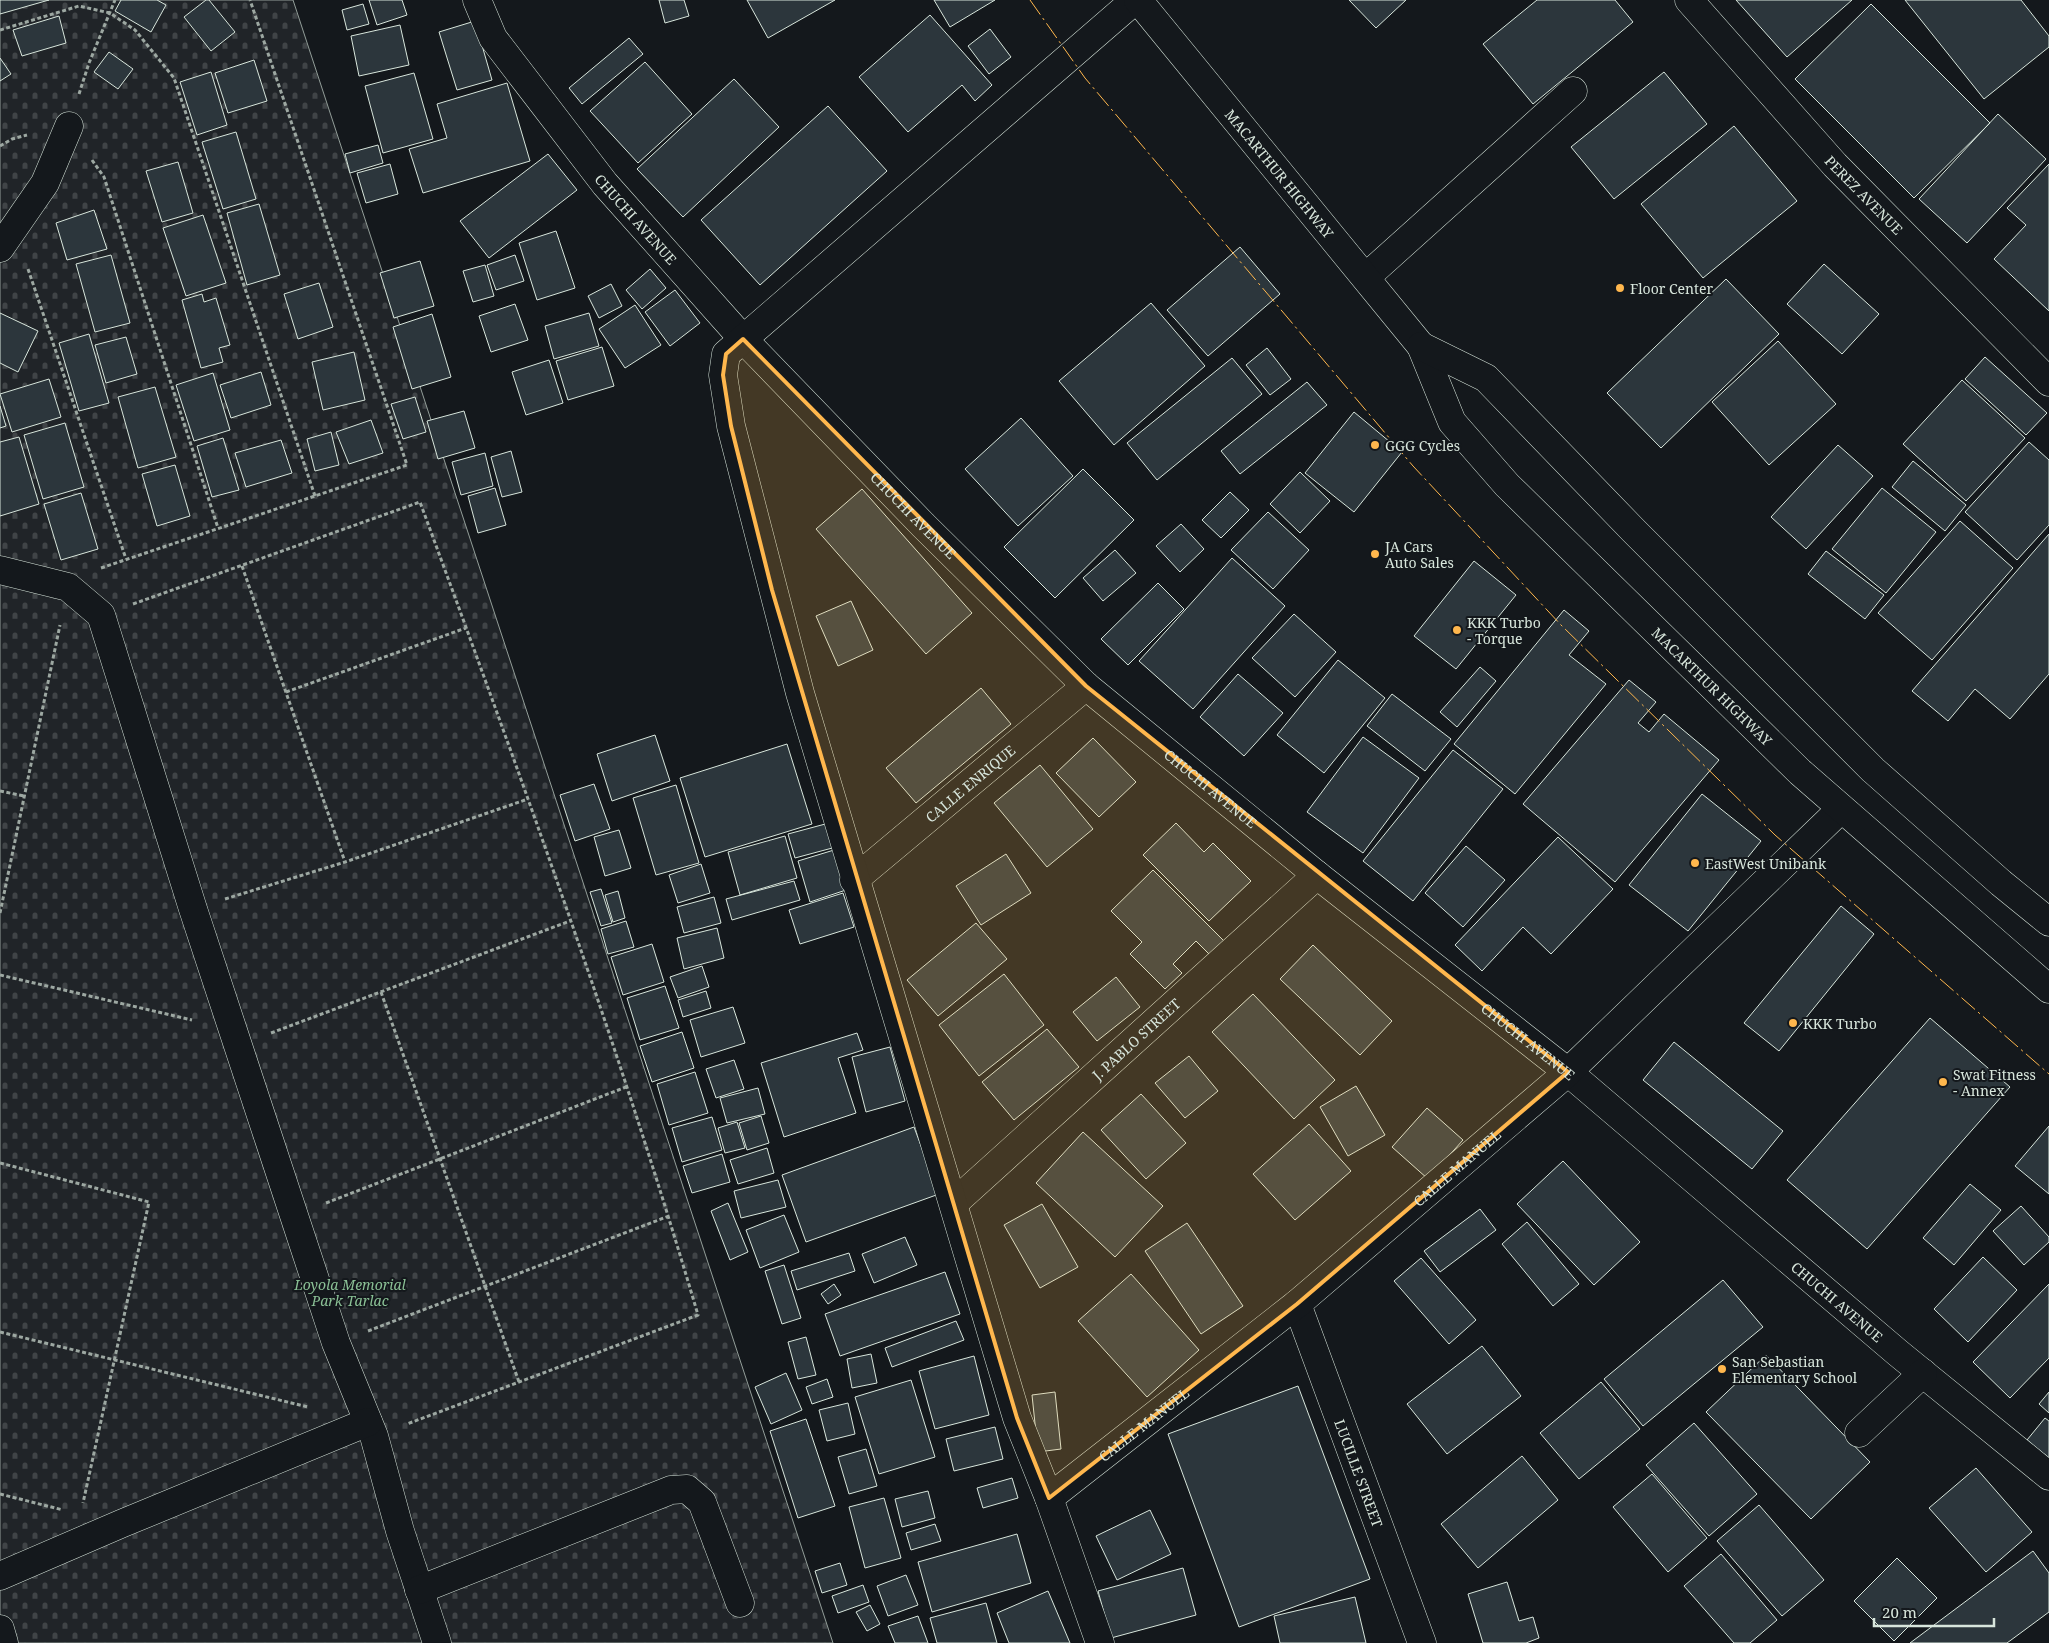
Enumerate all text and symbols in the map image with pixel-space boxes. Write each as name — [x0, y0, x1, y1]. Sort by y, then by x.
street label: MACARTHUR HIGHWAY — [1221, 105, 1338, 242]
street label: PEREZ AVENUE — [1821, 151, 1908, 238]
street label: CHUCHI AVENUE — [591, 170, 681, 268]
place label: Floor Center — [1630, 279, 1714, 298]
marker: Floor Center — [1614, 282, 1626, 294]
place label: GGG Cycles — [1385, 436, 1460, 455]
marker: GGG Cycles — [1369, 439, 1381, 451]
street label: CHUCHI AVENUE — [867, 467, 961, 563]
place label: JA Cars Auto Sales — [1384, 537, 1454, 572]
marker: JA Cars Auto Sales — [1369, 548, 1381, 560]
place label: KKK Turbo - Torque — [1467, 613, 1541, 648]
street label: MACARTHUR HIGHWAY — [1648, 623, 1777, 749]
marker: KKK Turbo - Torque — [1451, 624, 1463, 636]
street label: CALLE ENRIQUE — [921, 740, 1019, 826]
street label: CHUCHI AVENUE — [1160, 744, 1261, 832]
place label: EastWest Unibank — [1705, 854, 1827, 873]
marker: EastWest Unibank — [1689, 857, 1701, 869]
street label: J. PABLO STREET — [1087, 994, 1184, 1084]
street label: CHUCHI AVENUE — [1477, 998, 1580, 1084]
place label: KKK Turbo — [1803, 1014, 1877, 1033]
marker: KKK Turbo — [1787, 1017, 1799, 1029]
place label: Swat Fitness - Annex — [1953, 1065, 2036, 1100]
marker: Swat Fitness - Annex — [1937, 1076, 1949, 1088]
street label: CALLE MANUEL — [1409, 1124, 1505, 1210]
street label: CHUCHI AVENUE — [1788, 1257, 1887, 1346]
park label: Loyola Memorial Park Tarlac — [293, 1275, 407, 1310]
place label: San Sebastian Elementary School — [1732, 1352, 1858, 1387]
marker: San Sebastian Elementary School — [1716, 1363, 1728, 1375]
street label: CALLE MANUEL — [1095, 1383, 1193, 1465]
street label: LUCILLE STREET — [1331, 1416, 1388, 1530]
scale bar — [1874, 1596, 1994, 1628]
text: 20 m — [1882, 1602, 1917, 1622]

